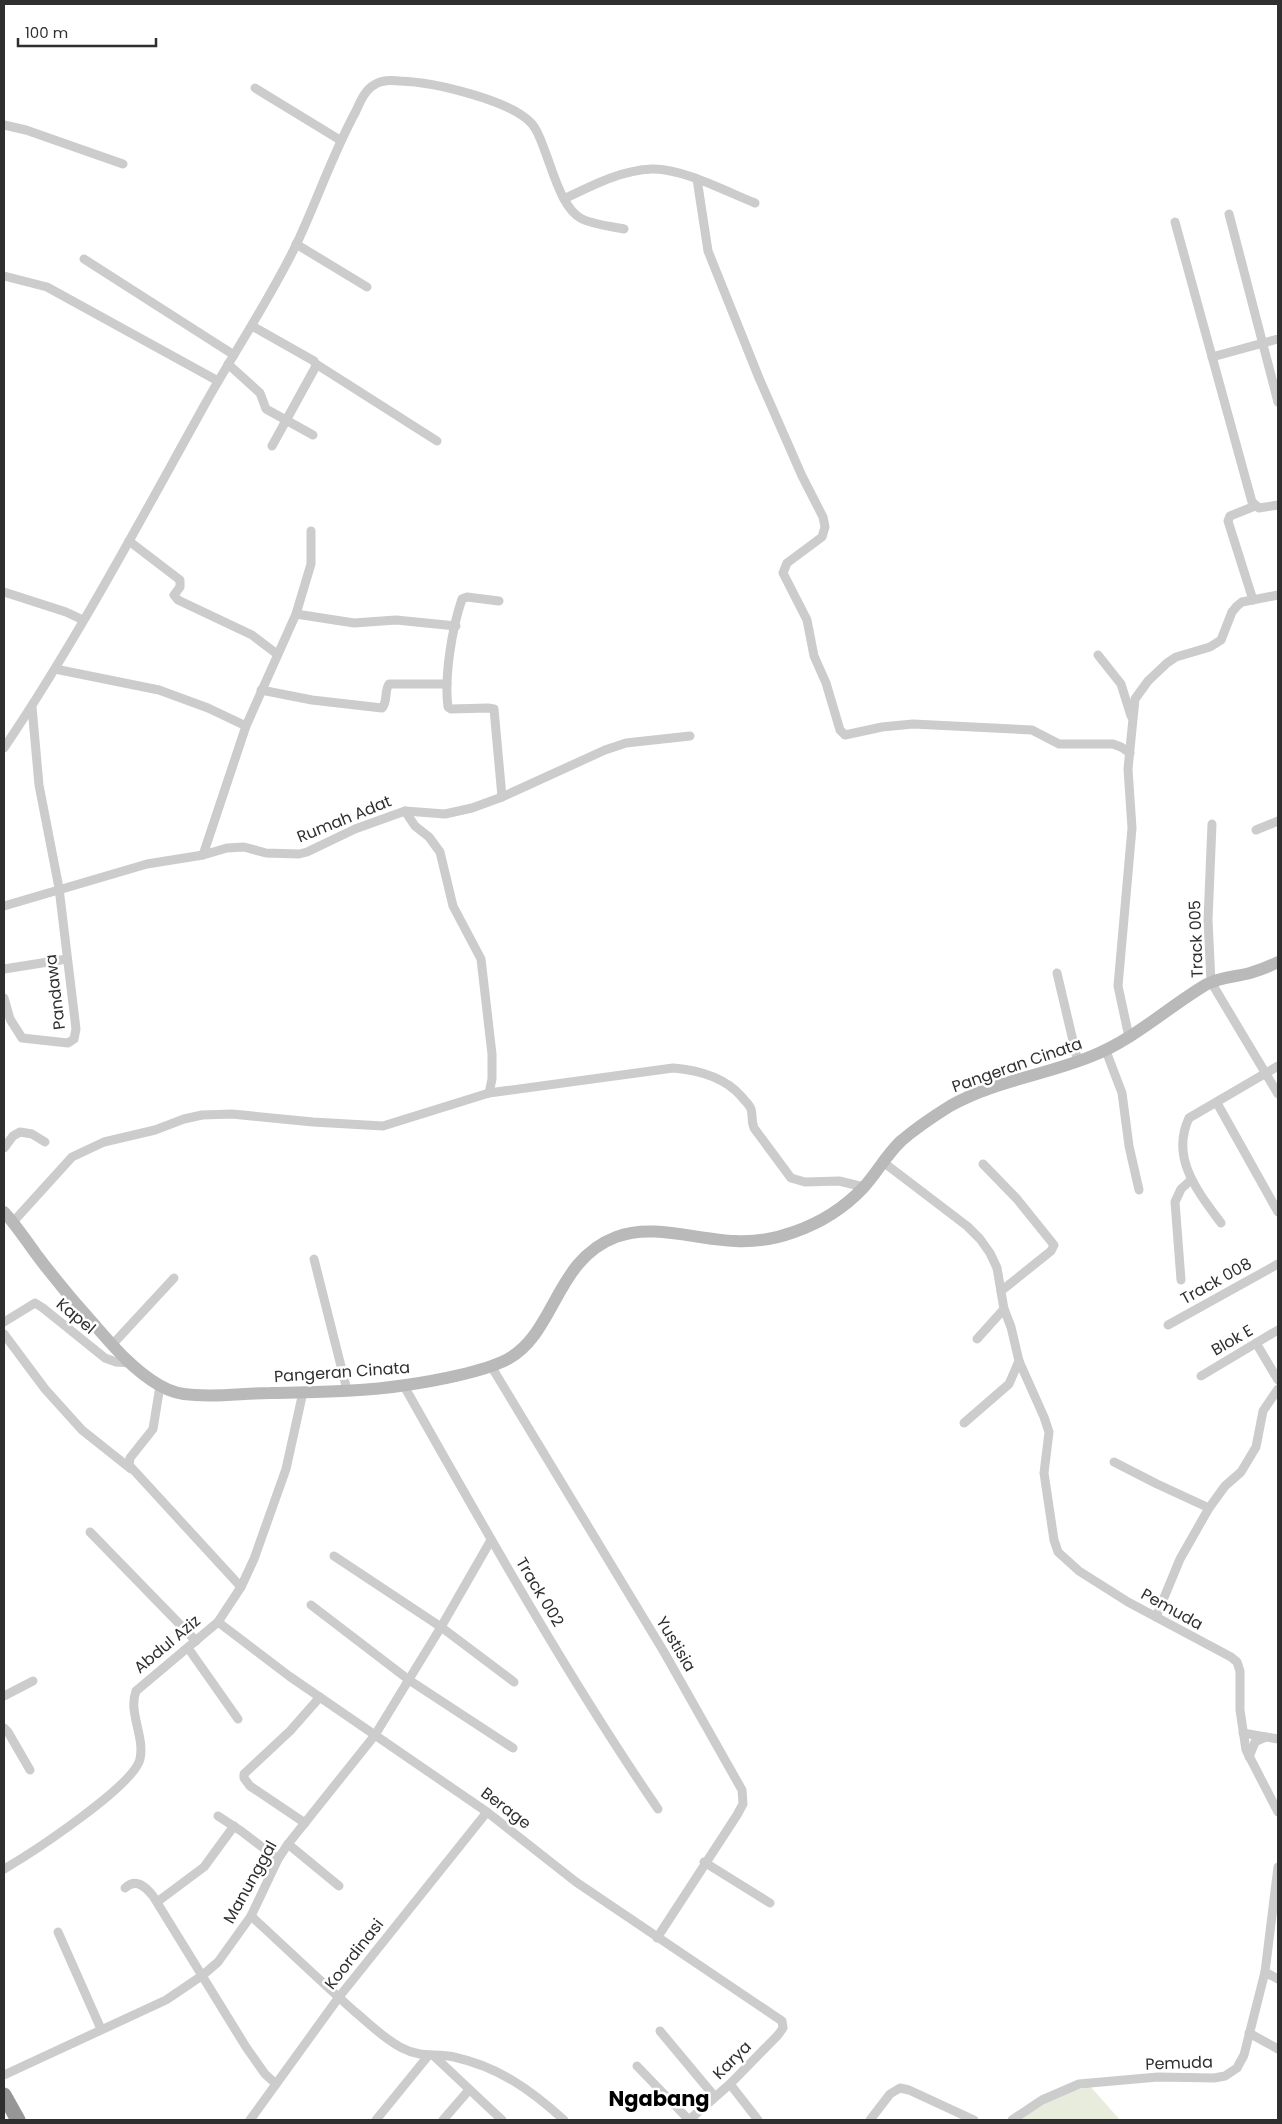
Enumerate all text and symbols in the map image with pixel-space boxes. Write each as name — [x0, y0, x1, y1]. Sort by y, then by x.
scale bar — [18, 15, 155, 47]
text: 100 m — [25, 22, 68, 43]
street label: Rumah Adat — [293, 790, 395, 848]
street label: Track 005 — [1183, 900, 1209, 978]
street label: Pandawa — [39, 953, 71, 1031]
street label: Pangeran Cinata — [949, 1032, 1085, 1098]
street label: Track 008 — [1176, 1252, 1256, 1310]
street label: Kapel — [51, 1293, 101, 1339]
street label: Blok E — [1207, 1319, 1257, 1361]
street label: Pangeran Cinata — [273, 1356, 411, 1388]
street label: Track 002 — [510, 1553, 570, 1631]
street label: Pemuda — [1137, 1583, 1207, 1635]
street label: Abdul Aziz — [129, 1609, 205, 1679]
street label: Yustisia — [650, 1612, 702, 1676]
street label: Berage — [476, 1782, 536, 1834]
street label: Manunggal — [218, 1836, 282, 1928]
street label: Koordinasi — [319, 1914, 389, 1994]
street label: Karya — [708, 2036, 756, 2084]
street label: Pemuda — [1145, 2050, 1213, 2076]
district label: Ngabang — [608, 2084, 710, 2113]

